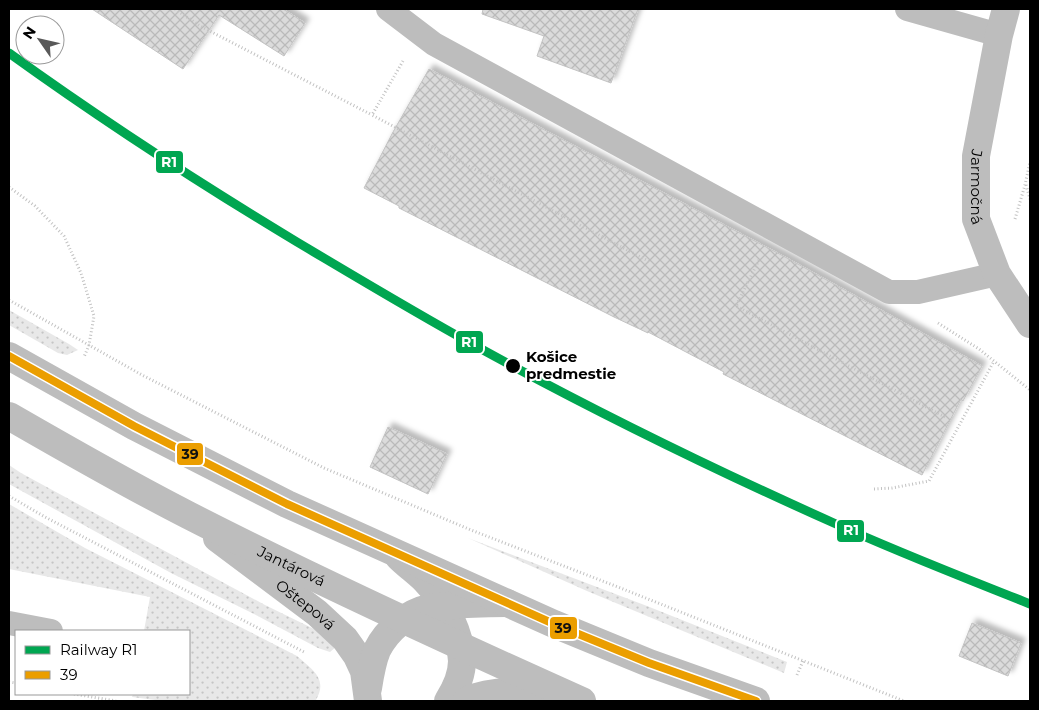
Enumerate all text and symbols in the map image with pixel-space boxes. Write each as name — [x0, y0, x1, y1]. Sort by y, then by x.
north arrow — [15, 15, 65, 65]
text: N — [19, 23, 40, 42]
street label: Jarmočná — [966, 147, 987, 227]
line badge: R1 — [155, 150, 184, 174]
text: R1 — [161, 153, 177, 171]
line badge: R1 — [455, 330, 484, 354]
text: R1 — [461, 333, 477, 351]
place label: Košice predmestie — [526, 347, 616, 383]
marker: Košice predmestie — [504, 357, 522, 375]
line badge: 39 — [176, 442, 204, 466]
text: 39 — [180, 445, 199, 463]
line badge: R1 — [836, 519, 865, 543]
text: R1 — [843, 521, 859, 539]
street label: Jantárová — [254, 541, 328, 590]
street label: Oštepová — [272, 575, 340, 634]
line badge: 39 — [549, 616, 578, 640]
text: 39 — [553, 619, 572, 637]
legend — [15, 630, 190, 695]
text: Railway R1 — [60, 640, 137, 659]
text: 39 — [60, 665, 78, 684]

